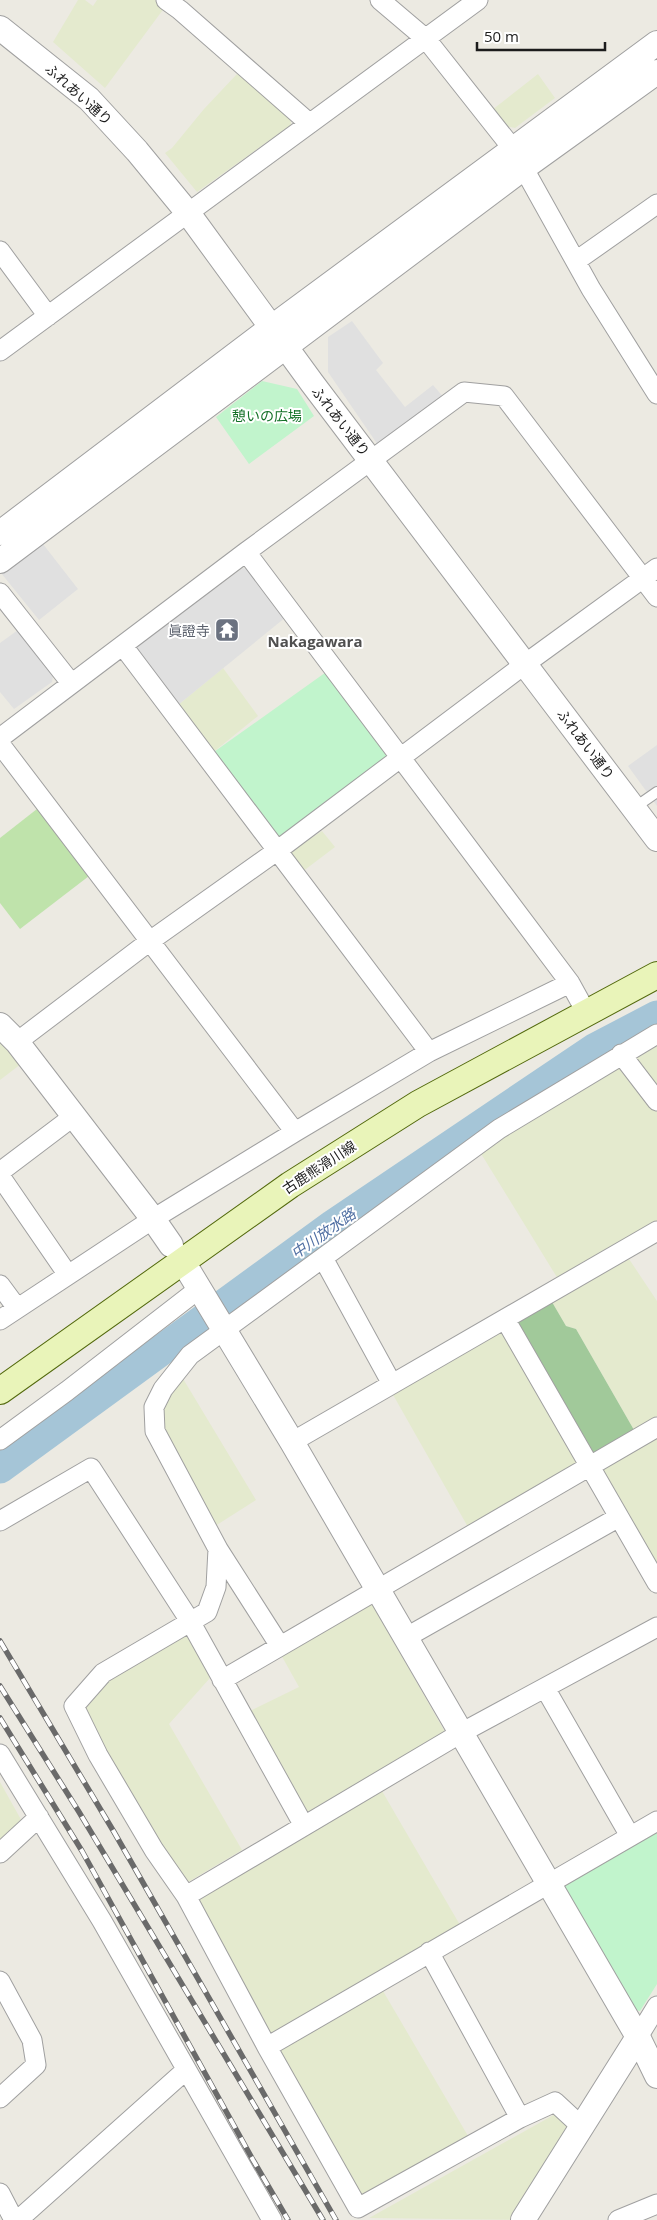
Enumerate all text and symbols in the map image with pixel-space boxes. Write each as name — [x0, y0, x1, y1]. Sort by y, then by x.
scale bar — [477, 20, 604, 52]
text: 50 m — [484, 26, 519, 46]
street label: ふれあい通り — [41, 59, 117, 129]
street label: ふれあい通り — [308, 382, 374, 460]
park label: 憩いの広場 — [232, 406, 302, 425]
temple icon: 眞證寺 — [214, 617, 240, 643]
place label: 眞證寺 — [168, 621, 210, 640]
district label: Nakagawara — [268, 631, 362, 651]
street label: ふれあい通り — [553, 705, 619, 783]
street label: 古鹿熊滑川線 — [279, 1136, 359, 1198]
water label: 中川放水路 — [287, 1202, 361, 1263]

